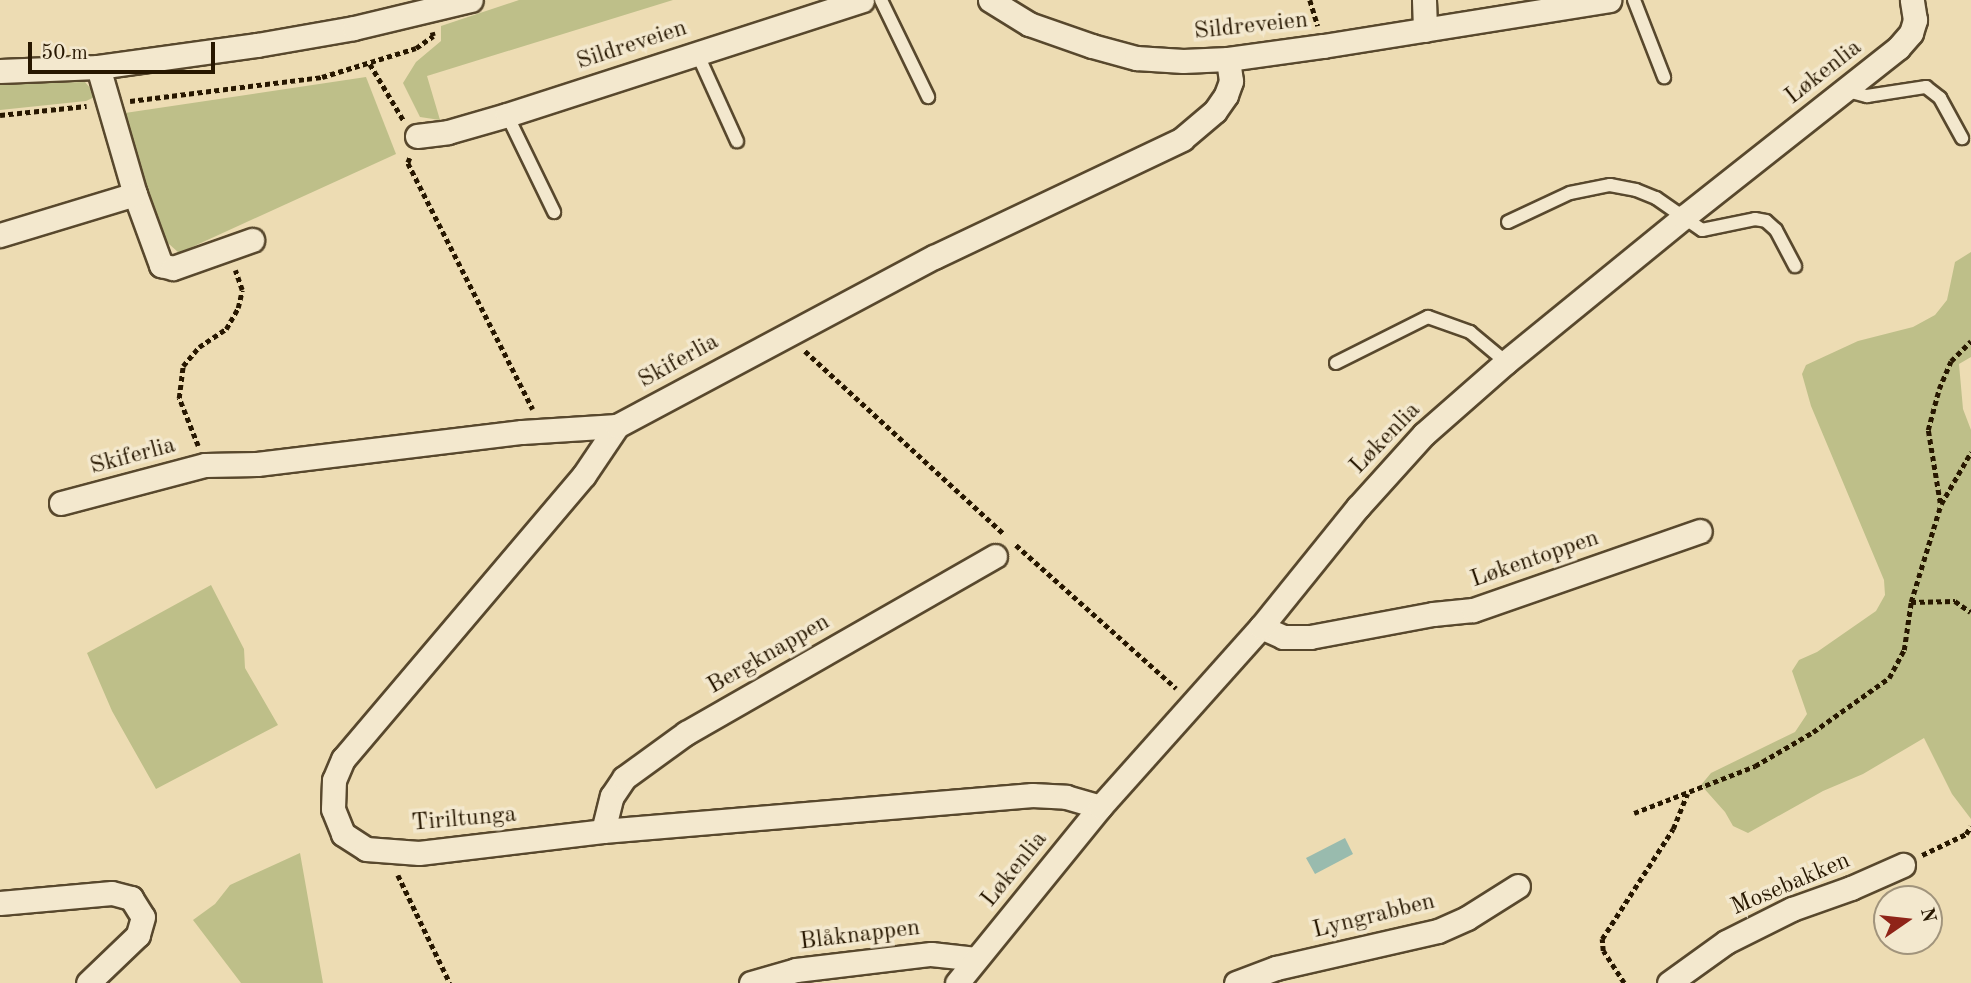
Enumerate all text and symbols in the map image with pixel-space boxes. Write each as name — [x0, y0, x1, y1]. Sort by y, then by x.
street label: Sildreveien — [1193, 7, 1309, 47]
street label: Sildreveien — [573, 15, 691, 77]
scale bar — [32, 28, 219, 72]
street label: Løkenlia — [1780, 34, 1868, 112]
text: 50 m — [41, 43, 88, 64]
street label: Skiferlia — [634, 328, 724, 396]
street label: Løkenlia — [1345, 397, 1427, 481]
street label: Skiferlia — [87, 432, 179, 482]
street label: Løkentoppen — [1467, 525, 1603, 595]
street label: Bergknappen — [703, 608, 835, 702]
street label: Tiriltunga — [410, 801, 518, 839]
street label: Løkenlia — [976, 826, 1054, 914]
street label: Mosebakken — [1727, 847, 1855, 923]
north arrow — [1873, 885, 1943, 955]
street label: Lyngrabben — [1310, 888, 1438, 946]
text: N — [1916, 906, 1938, 925]
street label: Blåknappen — [798, 914, 922, 958]

